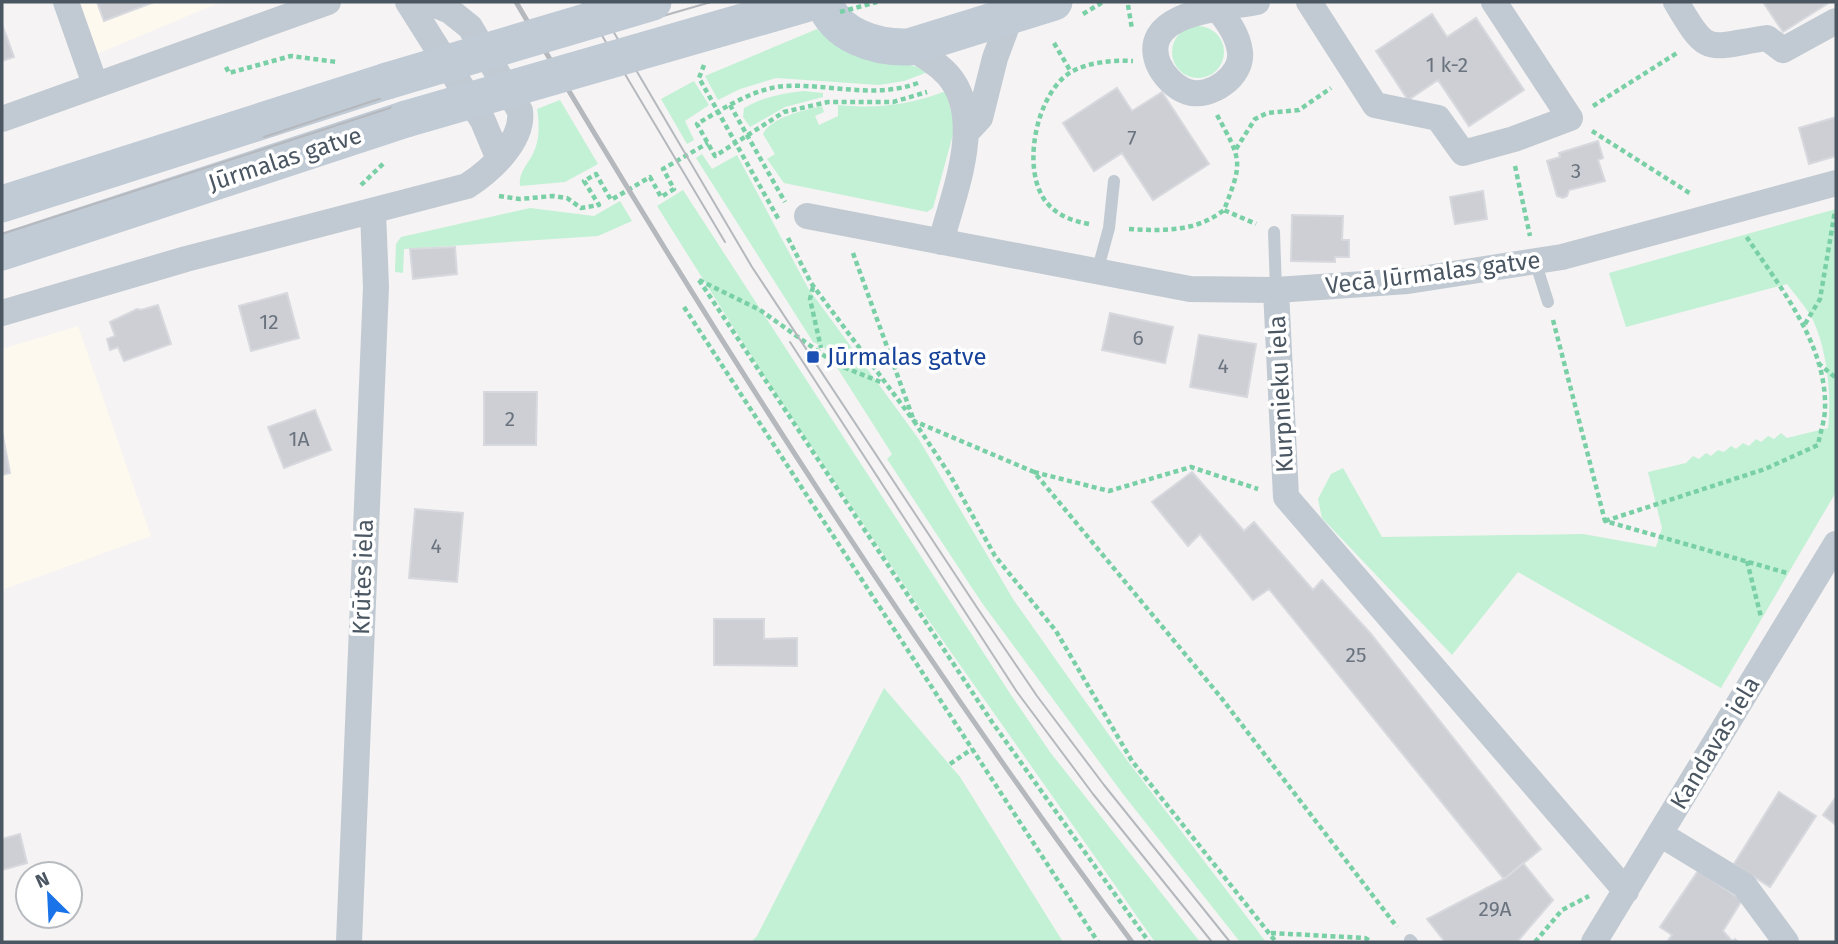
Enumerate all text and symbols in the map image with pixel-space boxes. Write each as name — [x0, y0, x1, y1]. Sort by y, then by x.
house number: 1 k-2 — [1426, 52, 1468, 78]
street label: Jūrmalas gatve — [205, 121, 365, 197]
house number: 7 — [1127, 125, 1137, 151]
house number: 3 — [1571, 158, 1581, 184]
street label: Vecā Jūrmalas gatve — [1324, 246, 1542, 300]
house number: 12 — [259, 309, 279, 335]
street label: Kurpnieku iela — [1263, 315, 1299, 473]
house number: 6 — [1132, 325, 1144, 351]
place label: Jūrmalas gatve — [827, 343, 987, 371]
marker: Jūrmalas gatve — [805, 349, 821, 365]
house number: 4 — [1217, 353, 1229, 379]
house number: 2 — [505, 406, 515, 432]
house number: 1A — [288, 426, 310, 452]
street label: Krūtes iela — [347, 518, 379, 636]
house number: 4 — [430, 533, 442, 559]
house number: 25 — [1346, 642, 1366, 668]
street label: Kandavas iela — [1664, 672, 1766, 814]
north arrow — [14, 860, 84, 930]
text: N — [32, 867, 53, 893]
house number: 29A — [1478, 896, 1512, 922]

